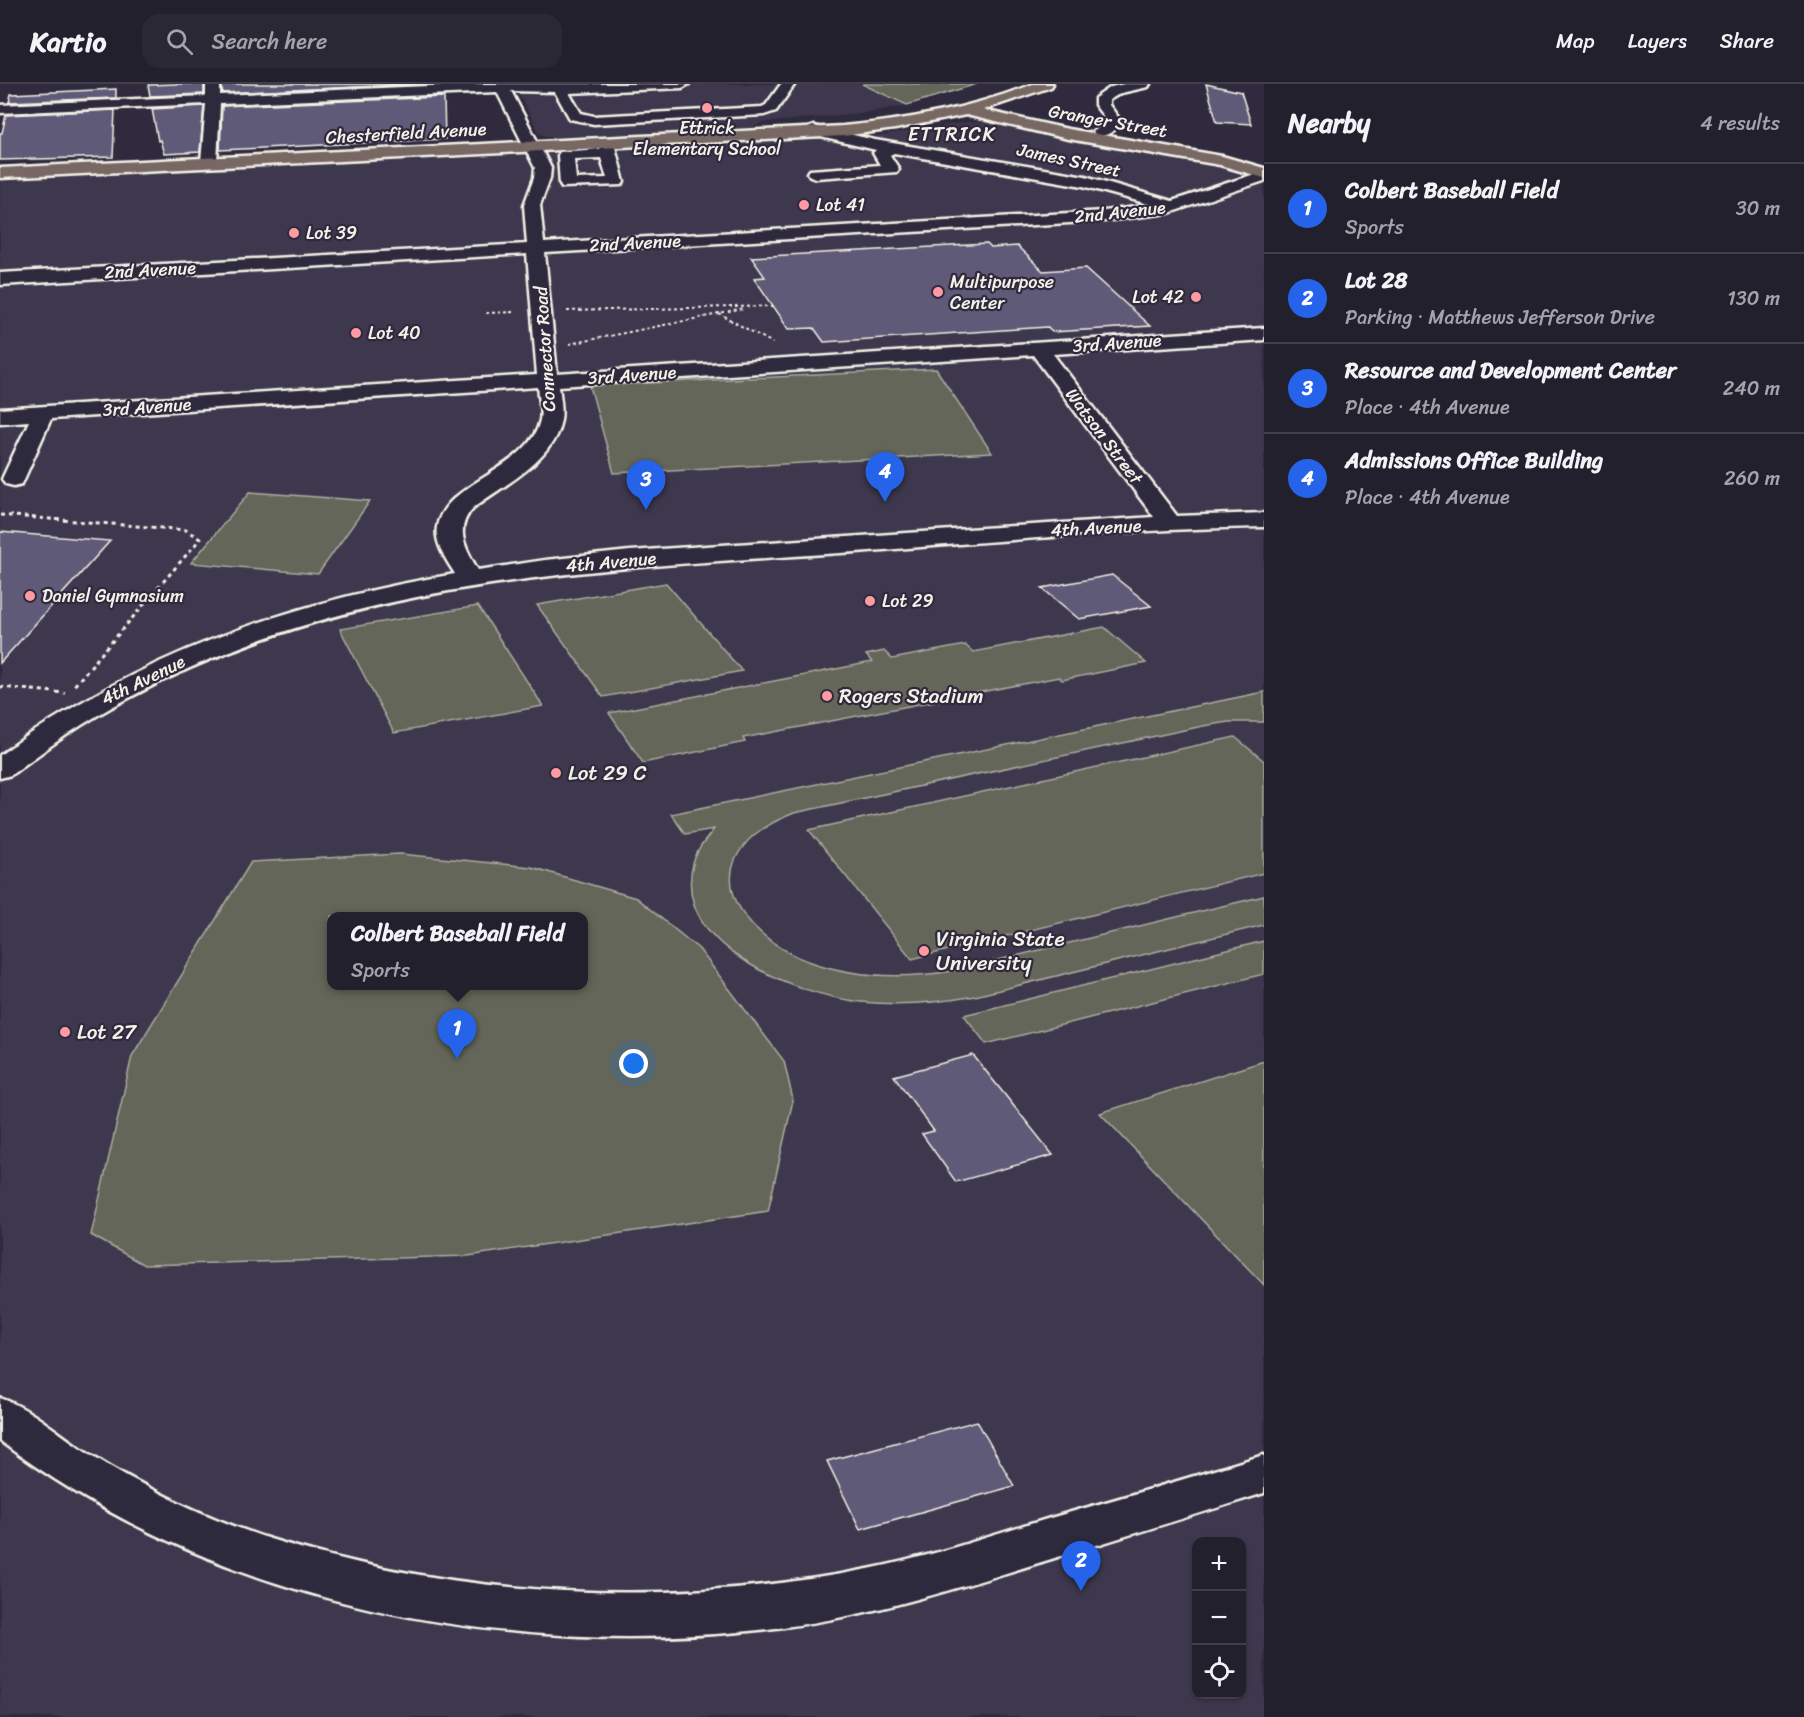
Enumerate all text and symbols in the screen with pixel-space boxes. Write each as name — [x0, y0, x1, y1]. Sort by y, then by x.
search box — [142, 14, 562, 68]
text: Kartio — [30, 17, 106, 66]
text: Search here — [211, 22, 327, 61]
text: Map — [1556, 22, 1595, 60]
text: Layers — [1628, 22, 1687, 60]
text: Share — [1720, 22, 1774, 60]
icon: search — [163, 25, 196, 58]
street label: Granger Street — [1046, 95, 1170, 147]
text: Nearby — [1288, 100, 1370, 146]
marker: Ettrick Elementary School — [700, 101, 714, 115]
text: 4 results — [1700, 106, 1780, 141]
place label: Ettrick Elementary School — [633, 112, 782, 165]
street label: Chesterfield Avenue — [325, 113, 487, 153]
district label: ETTRICK — [908, 117, 997, 152]
street label: James Street — [1013, 133, 1124, 187]
text: Colbert Baseball Field — [1345, 171, 1558, 210]
place label: Lot 41 — [816, 189, 865, 221]
street label: 2nd Avenue — [1073, 191, 1168, 233]
text: 1 — [1303, 191, 1312, 226]
text: 30 m — [1736, 191, 1780, 226]
marker: Lot 41 — [797, 198, 811, 212]
text: Sports — [1345, 210, 1404, 245]
place label: Lot 39 — [306, 217, 357, 249]
street label: 2nd Avenue — [588, 225, 682, 261]
marker: Lot 39 — [287, 226, 301, 240]
street label: 2nd Avenue — [103, 252, 197, 288]
text: Lot 28 — [1345, 261, 1408, 300]
place label: Multipurpose Center — [950, 266, 1054, 319]
place label: Lot 42 — [1132, 281, 1184, 313]
text: 2 — [1302, 281, 1313, 316]
text: 130 m — [1727, 281, 1780, 316]
street label: Connector Road — [525, 284, 565, 413]
marker: Multipurpose Center — [931, 285, 945, 299]
marker: Lot 42 — [1189, 290, 1203, 304]
text: Parking · Matthews Jefferson Drive — [1345, 300, 1655, 335]
place label: Lot 40 — [368, 317, 421, 349]
street label: 3rd Avenue — [1072, 324, 1163, 362]
marker: Lot 40 — [349, 326, 363, 340]
text: Resource and Development Center — [1345, 351, 1676, 390]
street label: 3rd Avenue — [587, 356, 678, 394]
text: 3 — [1302, 371, 1313, 406]
text: 240 m — [1723, 371, 1780, 406]
street label: Watson Street — [1057, 381, 1152, 492]
street label: 3rd Avenue — [102, 388, 193, 426]
text: Place · 4th Avenue — [1345, 390, 1510, 425]
text: Admissions Office Building — [1345, 441, 1603, 480]
pin: 4 — [866, 452, 904, 502]
pin: 3 — [626, 460, 666, 510]
text: 4 — [1301, 461, 1314, 496]
text: 260 m — [1724, 461, 1780, 496]
text: Place · 4th Avenue — [1345, 480, 1510, 515]
street label: 4th Avenue — [1050, 510, 1142, 546]
street label: 4th Avenue — [564, 542, 658, 582]
place label: Daniel Gymnasium — [42, 580, 184, 612]
place label: Lot 29 — [882, 585, 933, 617]
marker: Daniel Gymnasium — [23, 589, 37, 603]
marker: Lot 29 — [863, 594, 877, 608]
street label: 4th Avenue — [95, 646, 191, 714]
place label: Rogers Stadium — [839, 677, 984, 715]
marker: Rogers Stadium — [820, 689, 834, 703]
place label: Lot 29 C — [568, 754, 647, 792]
marker: Lot 29 C — [549, 766, 563, 780]
popup — [327, 912, 588, 990]
text: Colbert Baseball Field — [351, 914, 564, 953]
place label: Virginia State University — [936, 920, 1065, 982]
marker: Virginia State University — [917, 944, 931, 958]
text: Sports — [351, 953, 410, 988]
pin: 1 — [438, 1010, 476, 1059]
place label: Lot 27 — [77, 1013, 138, 1051]
marker: Lot 27 — [58, 1025, 72, 1039]
your location — [619, 1049, 648, 1078]
map controls — [1192, 1537, 1246, 1699]
button: + — [1192, 1537, 1246, 1591]
pin: 2 — [1062, 1542, 1100, 1591]
button: − — [1192, 1591, 1246, 1645]
button: locate — [1192, 1645, 1246, 1699]

